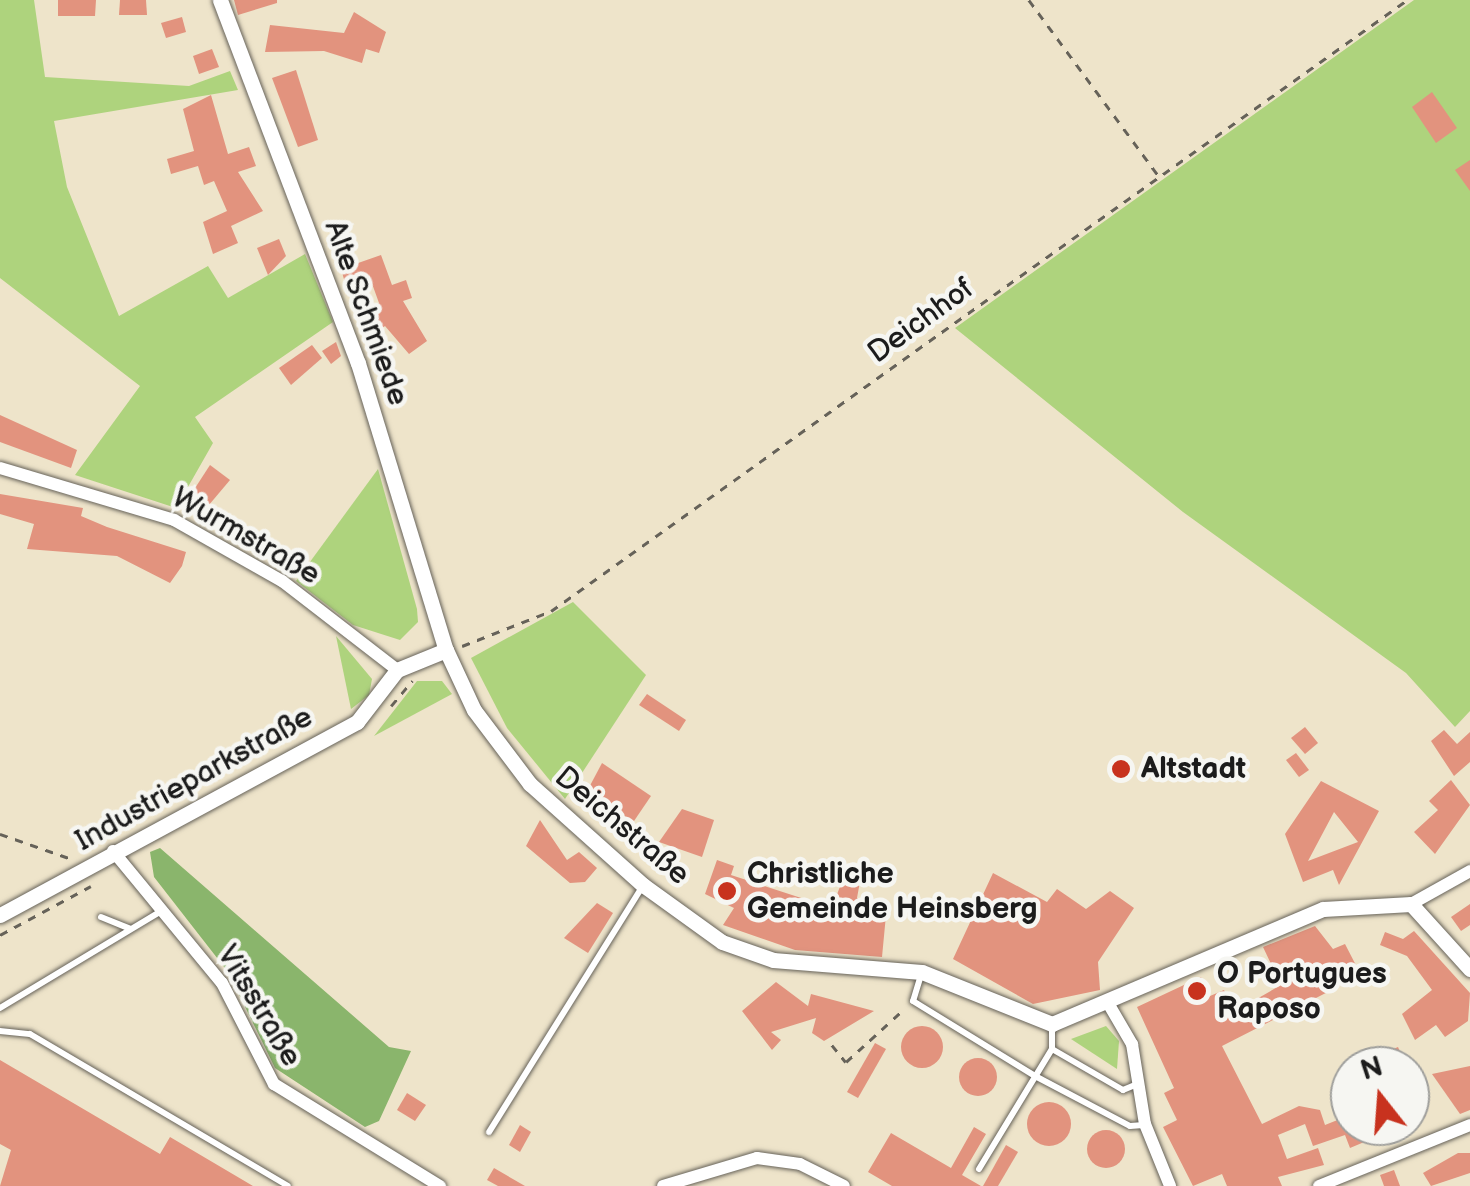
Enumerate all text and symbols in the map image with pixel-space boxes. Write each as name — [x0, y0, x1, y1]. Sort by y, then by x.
street label: Alte Schmiede — [316, 215, 416, 411]
street label: Deichhof — [861, 271, 981, 371]
street label: Wurmstraße — [166, 479, 326, 593]
street label: Industrieparkstraße — [69, 699, 319, 859]
place label: Altstadt — [1141, 751, 1246, 787]
marker: Altstadt — [1110, 758, 1132, 780]
street label: Deichstraße — [547, 759, 697, 893]
place label: Christliche Gemeinde Heinsberg — [747, 856, 1038, 926]
marker: Christliche Gemeinde Heinsberg — [716, 880, 738, 902]
street label: Vitsstraße — [209, 939, 309, 1073]
place label: O Portugues Raposo — [1217, 956, 1387, 1026]
marker: O Portugues Raposo — [1186, 980, 1208, 1002]
north arrow — [1330, 1046, 1430, 1146]
text: N — [1357, 1050, 1387, 1088]

